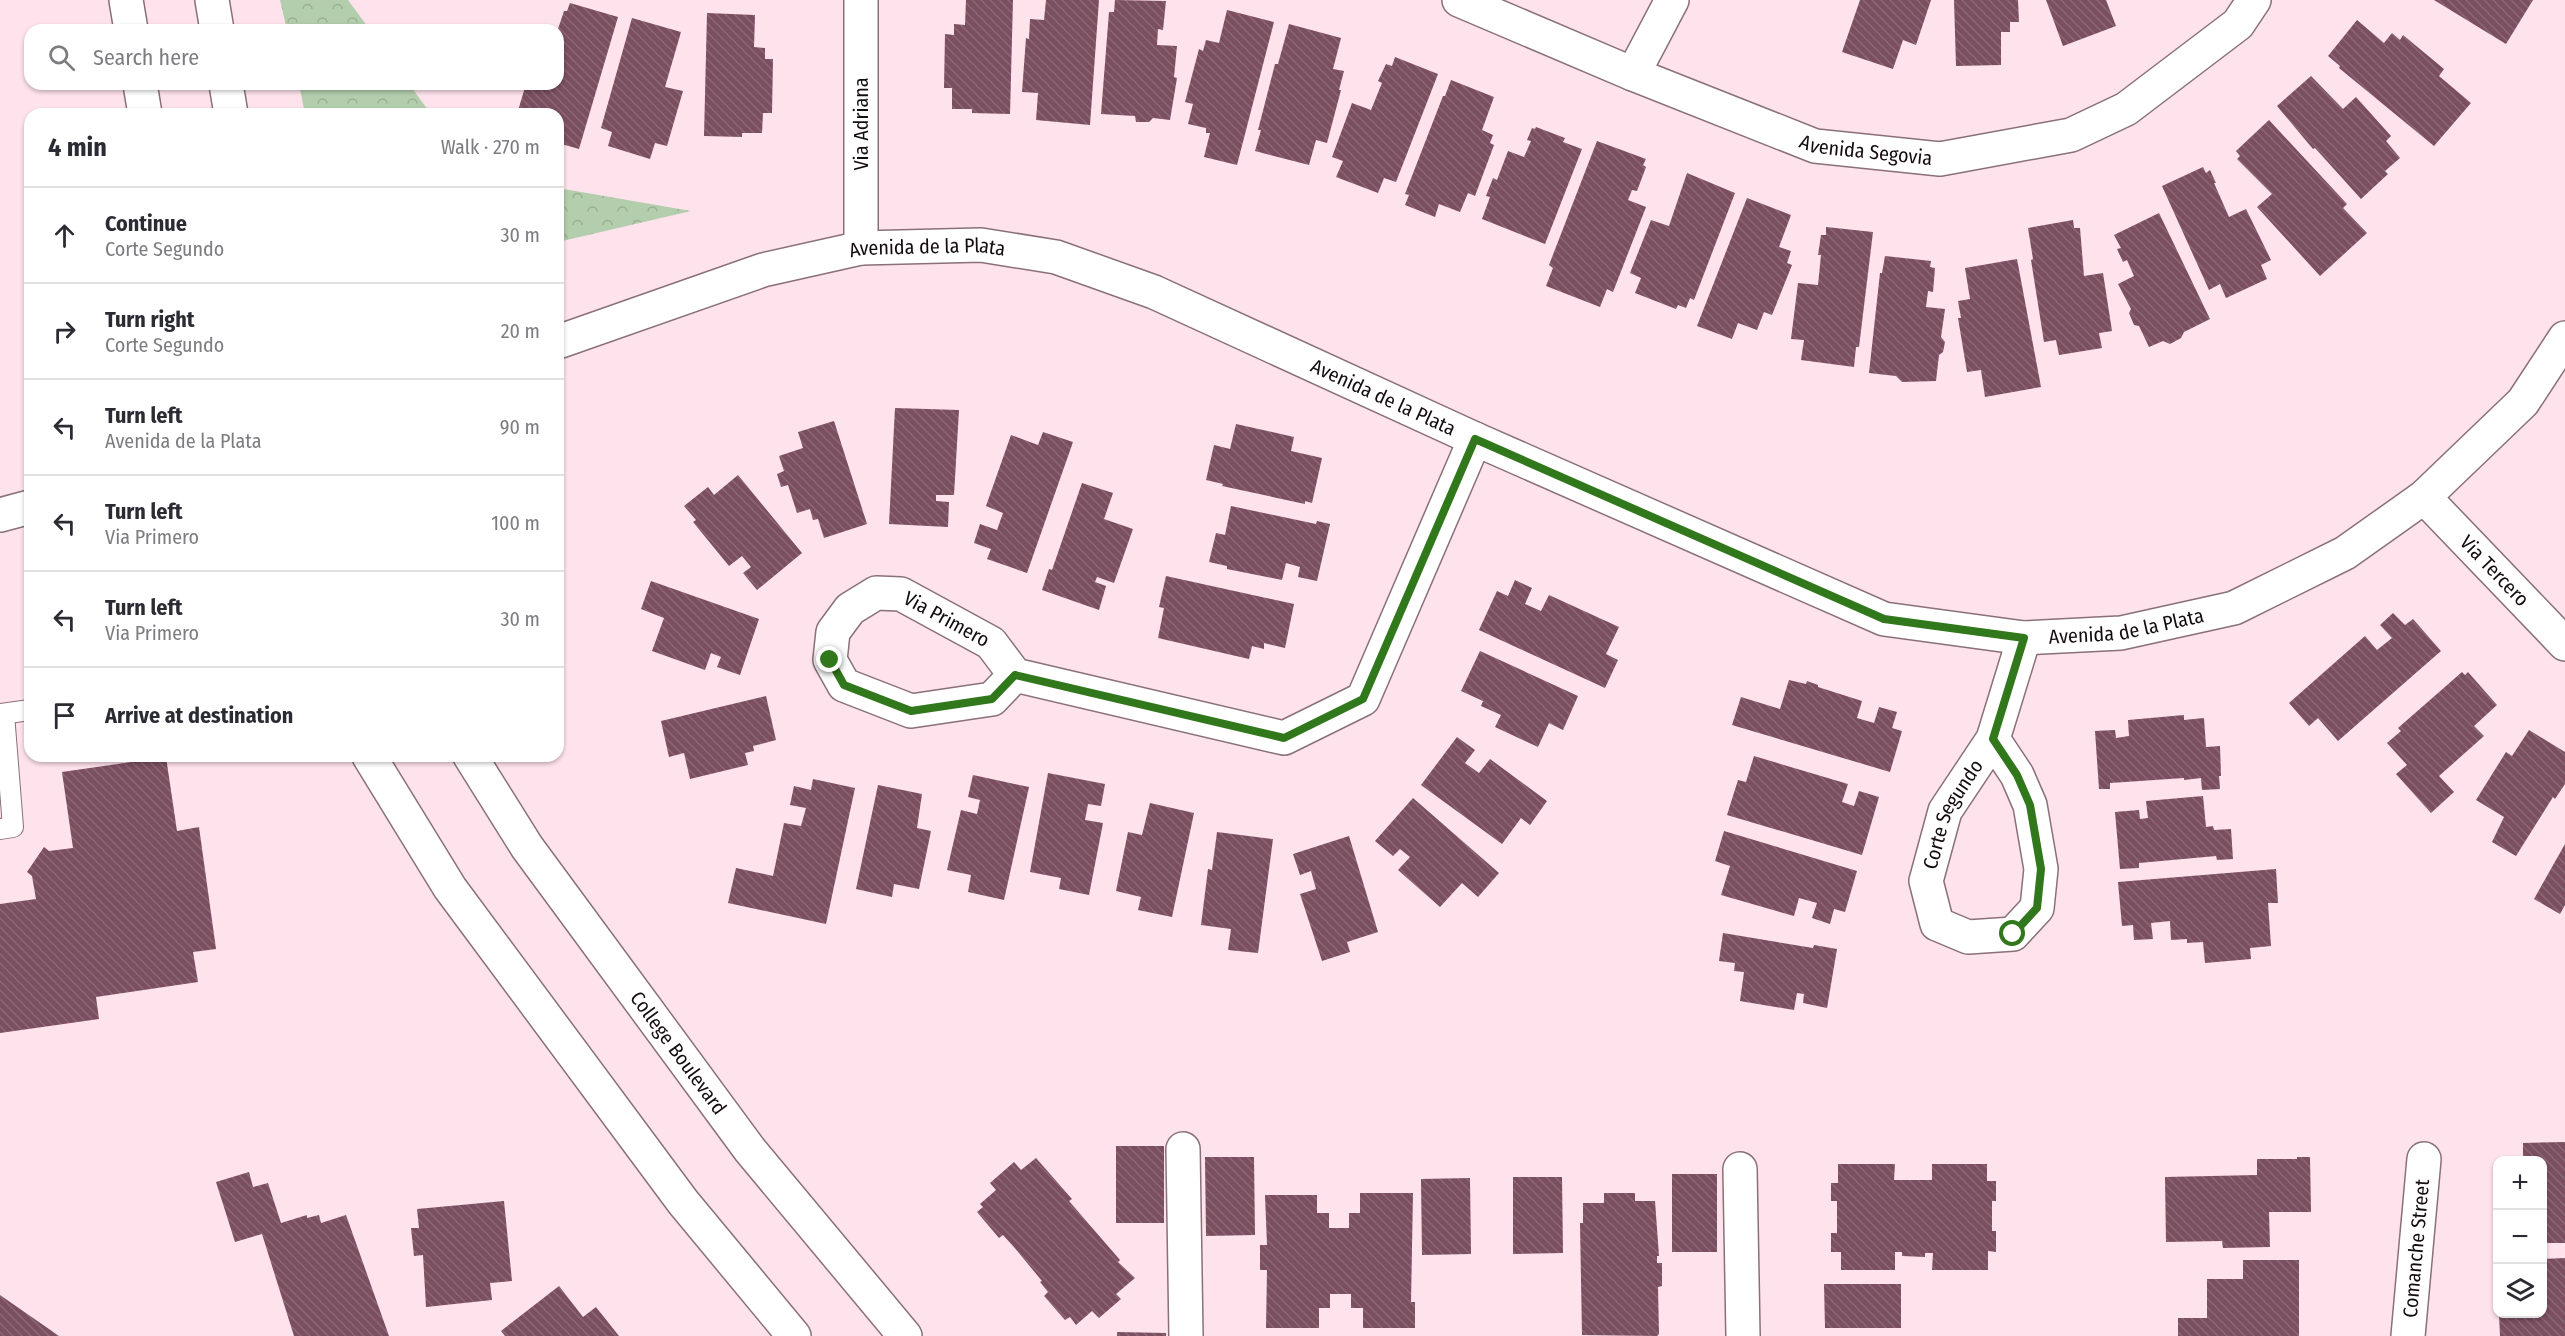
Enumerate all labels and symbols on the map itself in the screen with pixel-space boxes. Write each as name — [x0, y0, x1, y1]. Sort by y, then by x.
street label: Via Adriana — [849, 77, 873, 171]
street label: Avenida Segovia — [1796, 129, 1933, 170]
street label: Avenida de la Plata — [847, 233, 1007, 262]
street label: Avenida de la Plata — [1307, 354, 1460, 441]
street label: Via Tercero — [2455, 530, 2534, 611]
street label: Via Primero — [900, 586, 994, 652]
street label: Avenida de la Plata — [2048, 603, 2206, 649]
route end — [816, 646, 842, 672]
street label: Corte Segundo — [1918, 755, 1988, 872]
route start — [1999, 920, 2025, 946]
street label: College Boulevard — [625, 987, 732, 1119]
street label: Comanche Street — [2398, 1178, 2434, 1319]

